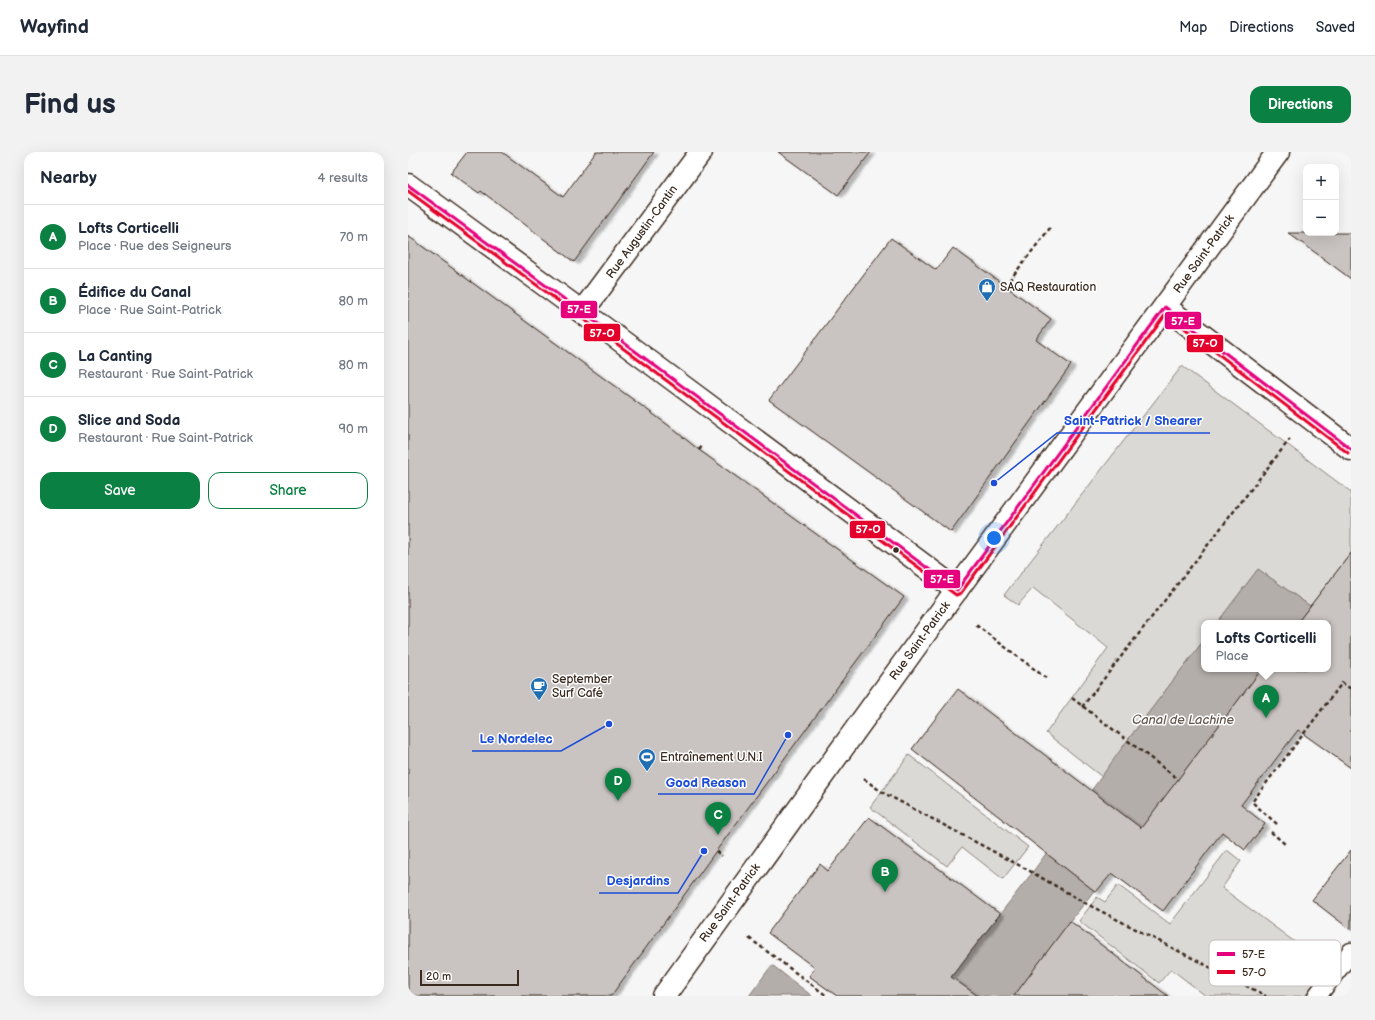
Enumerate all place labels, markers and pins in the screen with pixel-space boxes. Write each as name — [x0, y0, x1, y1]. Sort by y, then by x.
shop icon: SAQ Restauration — [977, 277, 997, 302]
place label: SAQ Restauration — [1000, 280, 1096, 295]
callout: Saint-Patrick / Shearer — [1057, 408, 1210, 433]
unlabelled marker — [891, 545, 901, 555]
place label: September Surf Café — [552, 672, 613, 701]
cafe icon: September Surf Café — [529, 676, 549, 701]
pin: A — [1253, 685, 1279, 718]
callout: Le Nordelec — [472, 726, 561, 751]
sports icon: Entraînement U.N.I — [637, 747, 657, 772]
place label: Entraînement U.N.I — [660, 750, 763, 765]
pin: D — [605, 768, 631, 801]
callout: Good Reason — [658, 769, 754, 794]
pin: C — [705, 802, 731, 835]
pin: B — [872, 859, 898, 892]
callout: Desjardins — [599, 868, 678, 893]

